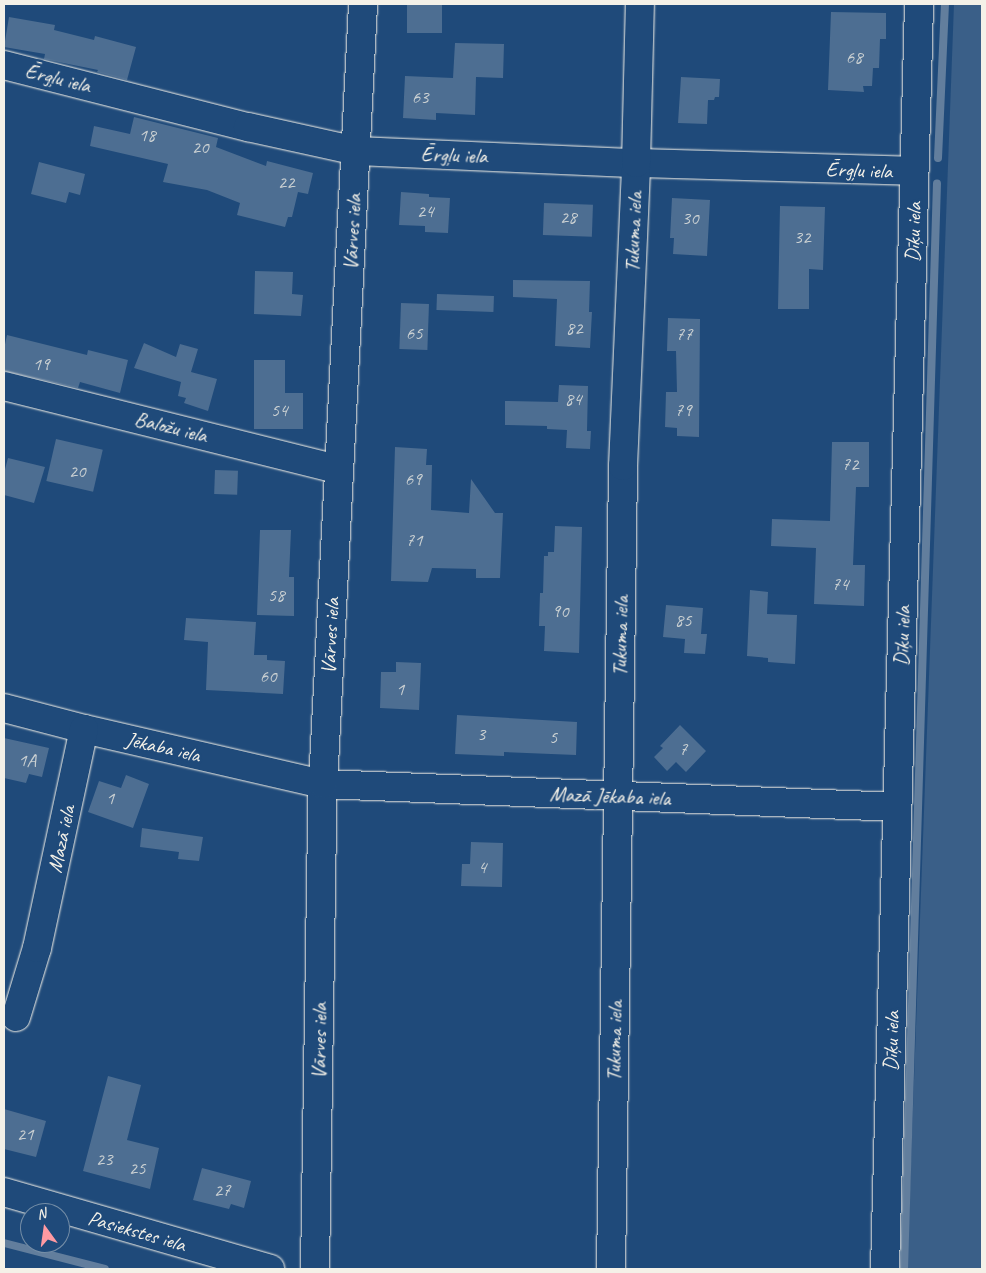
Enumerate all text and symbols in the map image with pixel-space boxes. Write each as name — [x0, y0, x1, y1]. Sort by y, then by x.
house number: 68 — [845, 47, 863, 69]
street label: Ērgļu iela — [23, 58, 93, 98]
house number: 63 — [411, 87, 429, 109]
house number: 18 — [138, 125, 156, 147]
house number: 20 — [191, 137, 209, 159]
street label: Ērgļu iela — [421, 141, 487, 169]
street label: Ērgļu iela — [826, 156, 892, 184]
house number: 22 — [277, 172, 295, 194]
street label: Tukuma iela — [619, 191, 647, 273]
street label: Vārves iela — [337, 193, 367, 271]
house number: 24 — [416, 201, 434, 223]
street label: Dīķu iela — [899, 202, 927, 262]
house number: 28 — [559, 207, 577, 229]
house number: 30 — [681, 208, 699, 230]
house number: 32 — [793, 227, 811, 249]
house number: 82 — [565, 318, 583, 340]
house number: 65 — [405, 323, 423, 345]
house number: 77 — [675, 324, 693, 346]
house number: 19 — [32, 354, 50, 376]
house number: 84 — [564, 389, 582, 411]
house number: 54 — [270, 400, 288, 422]
house number: 79 — [674, 400, 692, 422]
street label: Baložu iela — [132, 406, 210, 448]
house number: 72 — [841, 454, 859, 476]
house number: 20 — [68, 461, 86, 483]
house number: 69 — [404, 469, 422, 491]
house number: 71 — [405, 530, 423, 552]
house number: 74 — [831, 574, 849, 596]
house number: 58 — [267, 585, 285, 607]
street label: Tukuma iela — [607, 595, 633, 677]
street label: Vārves iela — [315, 597, 345, 675]
house number: 90 — [551, 601, 569, 623]
street label: Dīķu iela — [888, 606, 916, 666]
house number: 85 — [674, 610, 692, 632]
house number: 60 — [259, 666, 277, 688]
house number: 1 — [396, 679, 404, 701]
house number: 3 — [477, 724, 485, 746]
street label: Jēkaba iela — [123, 726, 203, 768]
house number: 5 — [549, 727, 557, 749]
house number: 7 — [679, 739, 687, 761]
house number: 1A — [18, 750, 36, 772]
street label: Mazā Jēkaba iela — [549, 781, 671, 811]
house number: 1 — [106, 788, 114, 810]
street label: Mazā iela — [42, 803, 80, 875]
house number: 4 — [478, 857, 486, 879]
street label: Tukuma iela — [601, 1000, 627, 1082]
street label: Vārves iela — [306, 1003, 332, 1079]
street label: Dīķu iela — [877, 1011, 905, 1071]
house number: 21 — [16, 1124, 34, 1146]
house number: 23 — [95, 1149, 113, 1171]
house number: 25 — [128, 1158, 146, 1180]
house number: 27 — [213, 1180, 231, 1202]
north arrow — [20, 1203, 70, 1253]
text: N — [35, 1205, 48, 1223]
street label: Pasiekstes iela — [86, 1205, 188, 1257]

